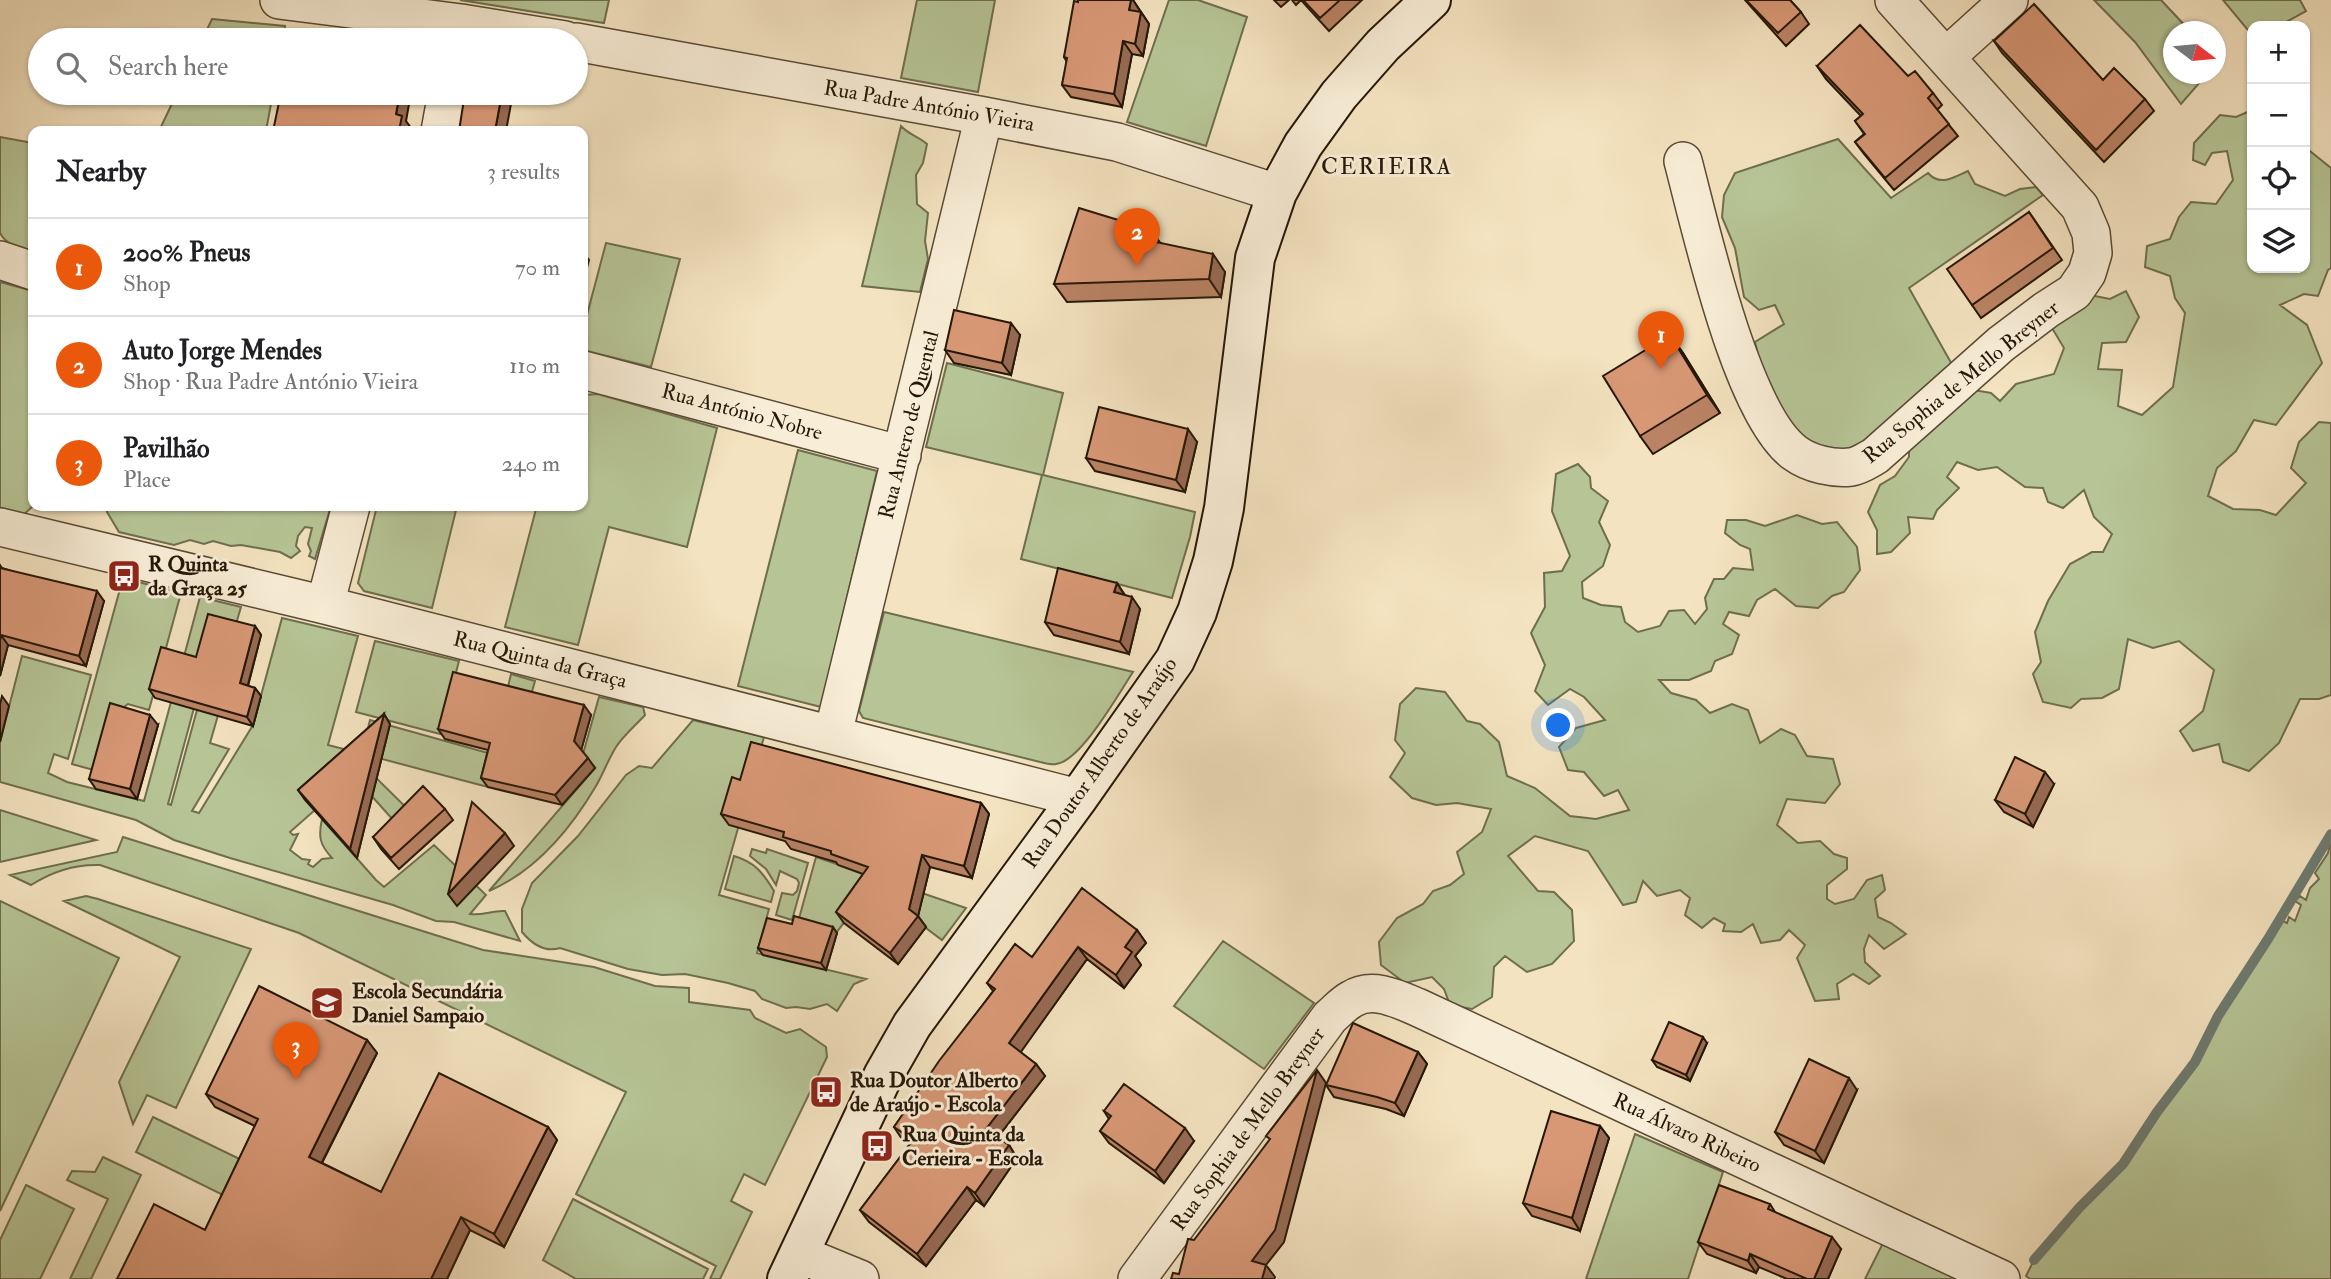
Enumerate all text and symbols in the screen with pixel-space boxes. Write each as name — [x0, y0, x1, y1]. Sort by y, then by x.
north arrow — [2163, 21, 2226, 84]
map controls — [2247, 21, 2310, 273]
button: + — [2247, 21, 2310, 84]
search box — [28, 28, 588, 105]
icon: search — [52, 48, 90, 86]
text: Search here — [108, 51, 228, 83]
street label: Rua Padre António Vieira — [822, 74, 1037, 138]
button: − — [2247, 84, 2310, 147]
button: locate — [2247, 147, 2310, 210]
district label: CERIEIRA — [1321, 152, 1453, 181]
text: Nearby — [56, 153, 146, 190]
text: 3 results — [487, 157, 560, 186]
pin: 2 — [1114, 208, 1160, 266]
button: layers — [2247, 210, 2310, 273]
text: 200% Pneus — [123, 237, 251, 269]
text: 1 — [75, 253, 83, 282]
text: 70 m — [515, 253, 560, 282]
text: Shop — [123, 269, 171, 298]
street label: Rua Sophia de Mello Breyner — [1857, 294, 2065, 470]
pin: 1 — [1638, 311, 1684, 369]
street label: Rua Antero de Quental — [873, 327, 946, 522]
text: Auto Jorge Mendes — [123, 335, 322, 367]
text: 2 — [73, 351, 85, 380]
text: 110 m — [509, 351, 560, 380]
text: Shop · Rua Padre António Vieira — [123, 367, 418, 396]
street label: Rua António Nobre — [658, 378, 826, 447]
text: Pavilhão — [123, 433, 210, 465]
text: 3 — [75, 449, 83, 478]
text: 240 m — [501, 449, 560, 478]
text: Place — [123, 465, 171, 494]
place label: R Quinta da Graça 25 — [148, 551, 248, 602]
bus stop icon: R Quinta da Graça 25 — [105, 557, 143, 595]
street label: Rua Quinta da Graça — [450, 625, 630, 695]
street label: Rua Doutor Alberto de Araújo — [1017, 652, 1183, 874]
your location — [1541, 708, 1575, 742]
place label: Escola Secundária Daniel Sampaio — [352, 978, 504, 1029]
school or university icon: Escola Secundária Daniel Sampaio — [308, 984, 346, 1022]
pin: 3 — [273, 1022, 319, 1080]
street label: Rua Sophia de Mello Breyner — [1165, 1022, 1331, 1236]
place label: Rua Doutor Alberto de Araújo - Escola — [850, 1067, 1018, 1118]
bus stop icon: Rua Doutor Alberto de Araújo - Escola — [807, 1073, 845, 1111]
street label: Rua Álvaro Ribeiro — [1609, 1087, 1765, 1179]
place label: Rua Quinta da Cerieira - Escola — [902, 1121, 1044, 1172]
bus stop icon: Rua Quinta da Cerieira - Escola — [858, 1127, 896, 1165]

